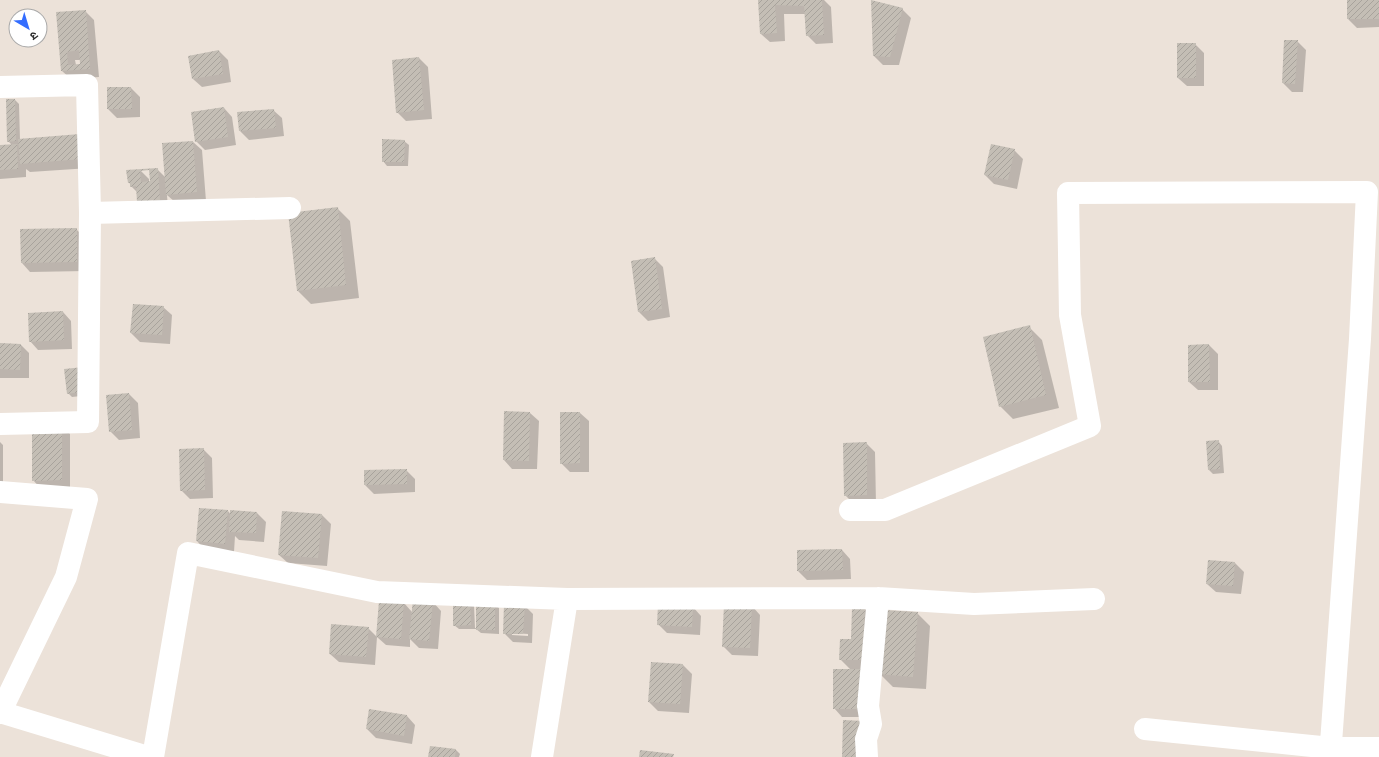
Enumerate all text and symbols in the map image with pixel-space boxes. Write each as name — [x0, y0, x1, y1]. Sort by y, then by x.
north arrow — [8, 8, 48, 48]
text: उ — [27, 28, 41, 44]

